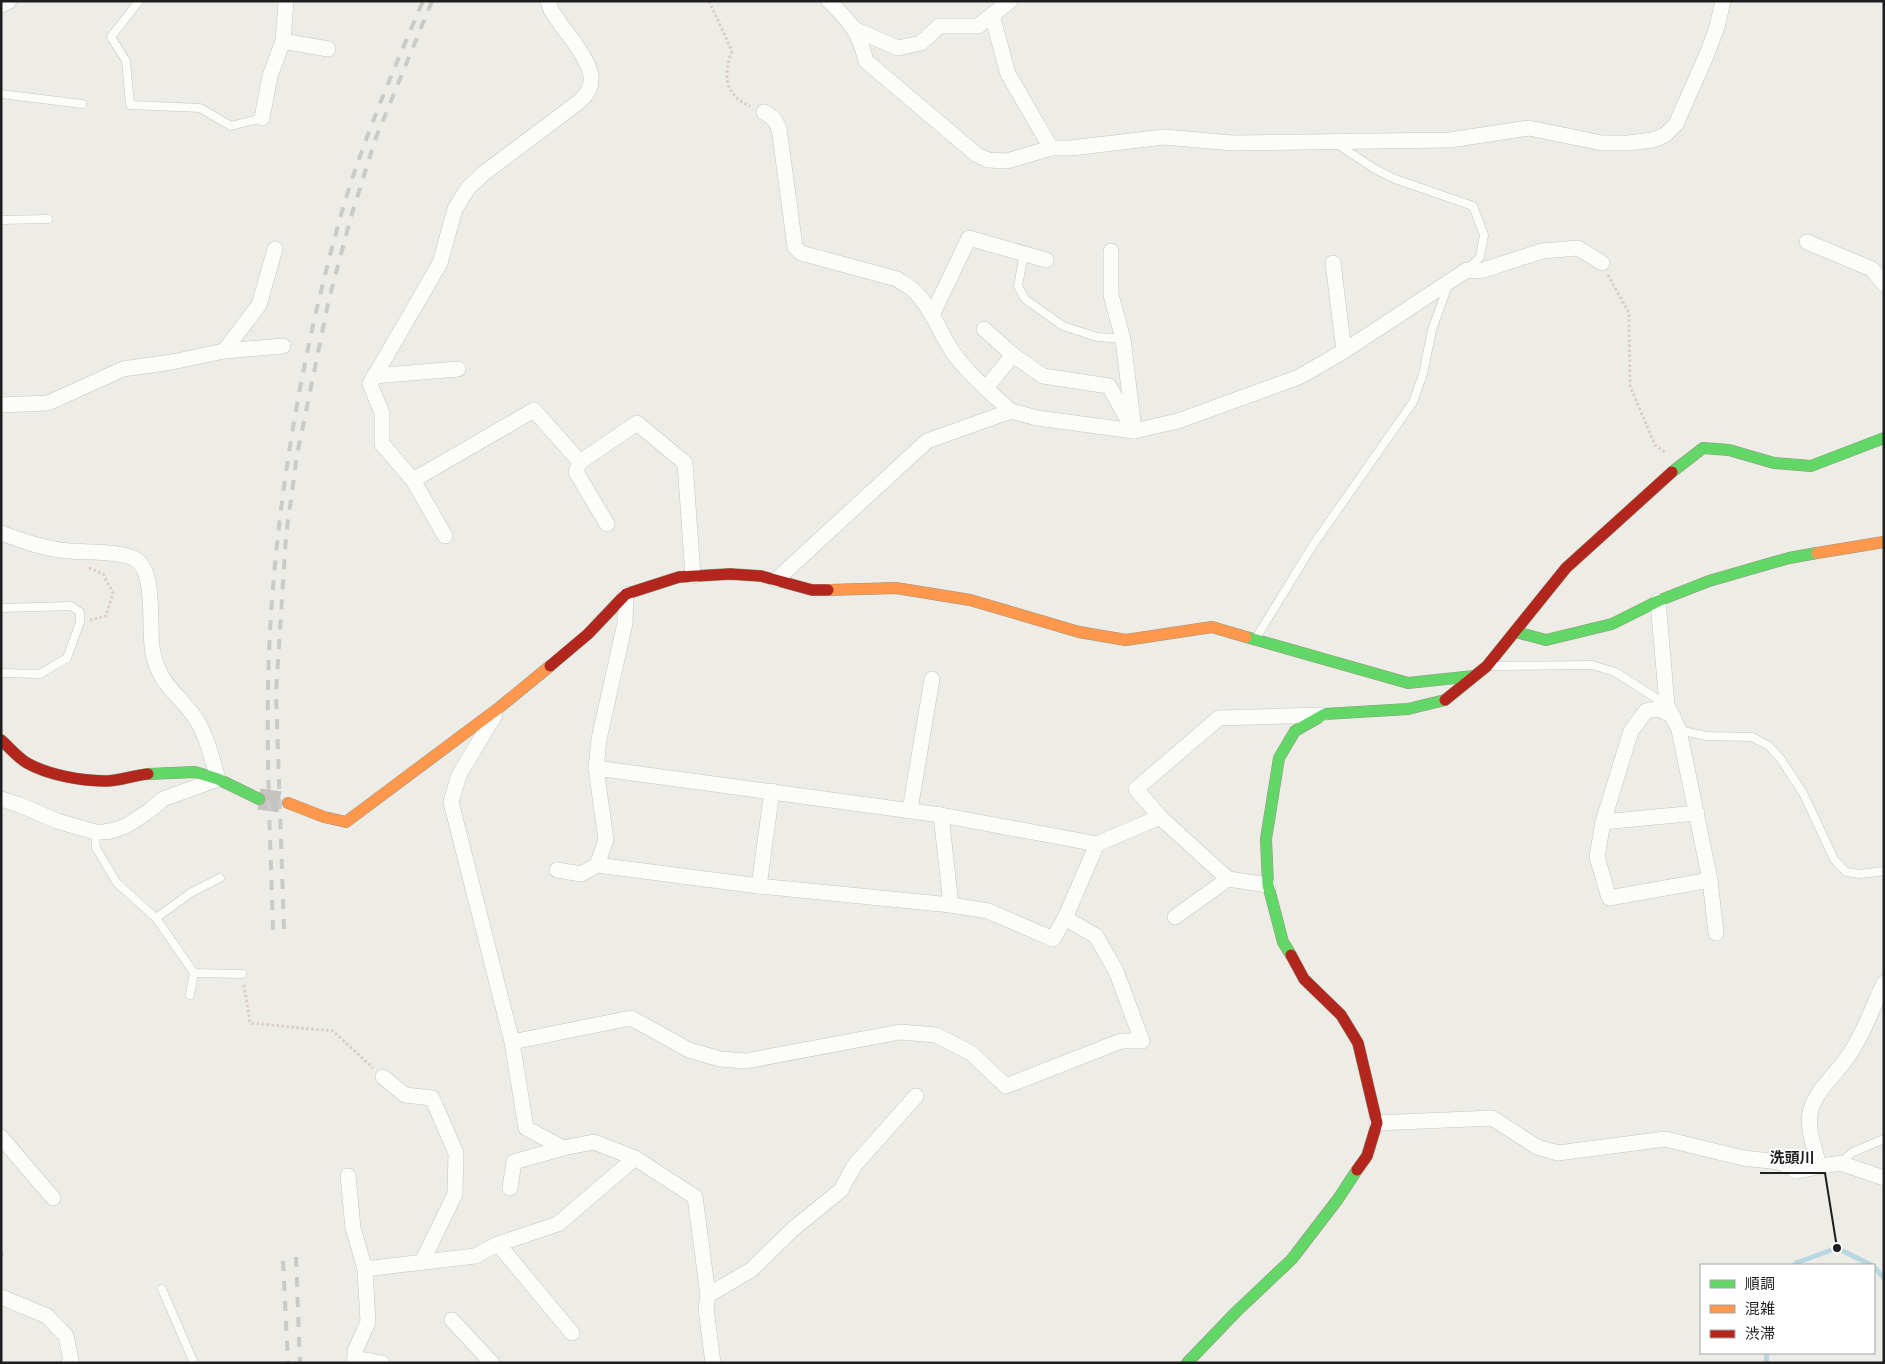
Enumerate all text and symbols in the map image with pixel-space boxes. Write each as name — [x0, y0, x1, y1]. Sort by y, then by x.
callout: 洗頭川 — [1760, 1143, 1825, 1173]
text: 洗頭川 — [1769, 1148, 1815, 1167]
legend — [1700, 1264, 1875, 1354]
text: 順調 — [1745, 1274, 1775, 1293]
text: 混雑 — [1745, 1299, 1775, 1318]
text: 渋滞 — [1745, 1324, 1775, 1343]

